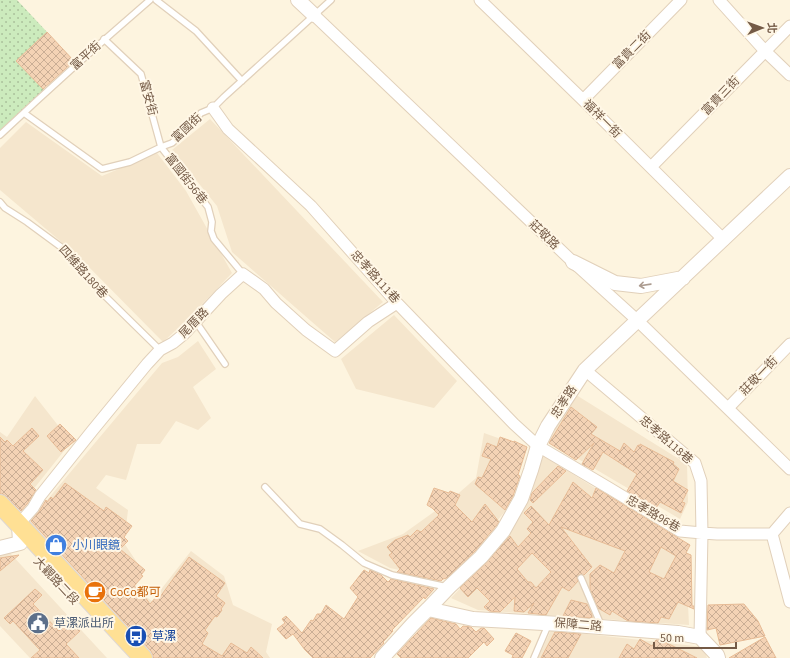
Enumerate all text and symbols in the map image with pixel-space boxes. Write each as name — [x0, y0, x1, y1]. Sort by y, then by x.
north arrow — [742, 8, 782, 48]
text: 北 — [764, 22, 779, 33]
street label: 富貴二街 — [609, 27, 655, 73]
street label: 富平街 — [67, 38, 105, 74]
street label: 富貴三街 — [698, 73, 744, 119]
street label: 富安街 — [135, 78, 161, 118]
street label: 福祥一街 — [579, 96, 625, 142]
street label: 富國街 — [168, 110, 206, 146]
street label: 富國街56巷 — [161, 150, 211, 208]
street label: 莊敬路 — [525, 216, 563, 254]
street label: 四維路180巷 — [55, 242, 111, 302]
street label: 忠孝路111巷 — [347, 247, 403, 307]
one-way arrow — [639, 281, 652, 289]
street label: 尾厝路 — [175, 304, 213, 342]
street label: 莊敬一街 — [736, 353, 782, 399]
street label: 忠孝路 — [547, 382, 581, 422]
street label: 忠孝路118巷 — [636, 412, 696, 468]
street label: 忠孝路96巷 — [623, 492, 683, 536]
shop icon: 小川眼鏡 — [43, 532, 69, 558]
place label: 小川眼鏡 — [72, 537, 120, 554]
street label: 大觀路二段 — [29, 553, 83, 609]
cafe icon: CoCo都可 — [82, 579, 108, 605]
place label: CoCo都可 — [110, 584, 161, 601]
public building icon: 草漯派出所 — [25, 610, 51, 636]
street label: 保障二路 — [553, 614, 603, 636]
place label: 草漯派出所 — [54, 615, 114, 632]
bus stop icon: 草漯 — [123, 623, 149, 649]
scale bar — [654, 624, 736, 650]
place label: 草漯 — [152, 628, 176, 645]
text: 50 m — [660, 630, 684, 647]

